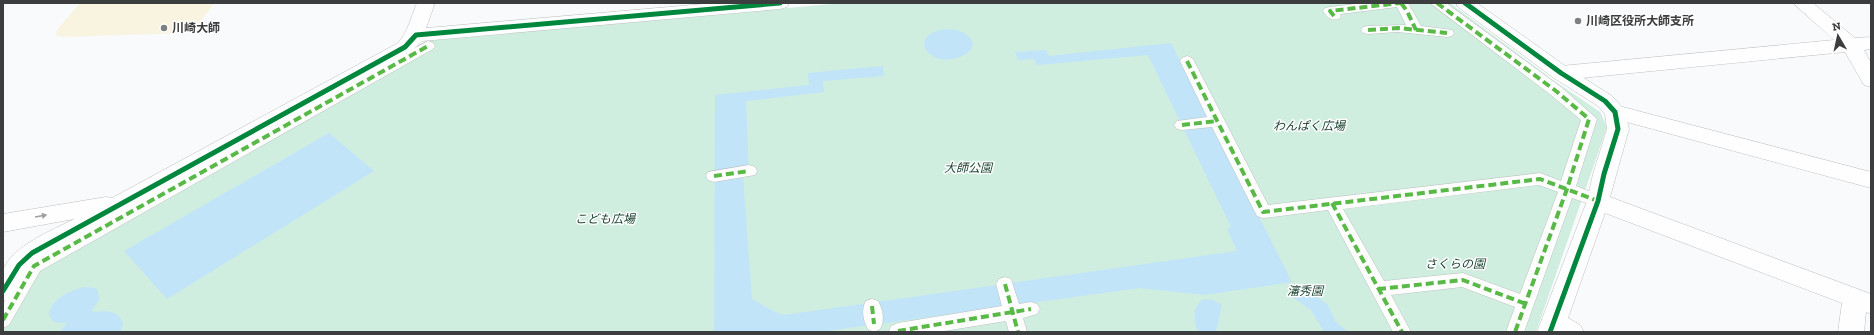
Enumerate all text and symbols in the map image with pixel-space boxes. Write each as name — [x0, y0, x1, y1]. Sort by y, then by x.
place label: 川崎区役所大師支所 — [1586, 14, 1694, 28]
marker: 川崎区役所大師支所 — [1573, 16, 1583, 26]
north arrow — [1818, 16, 1858, 56]
text: N — [1831, 19, 1842, 34]
place label: 川崎大師 — [172, 21, 220, 35]
marker: 川崎大師 — [159, 23, 169, 33]
park label: わんぱく広場 — [1273, 119, 1347, 133]
park label: 大師公園 — [944, 161, 994, 175]
park label: こども広場 — [575, 212, 637, 226]
one-way arrow — [35, 213, 47, 219]
park label: さくらの園 — [1425, 257, 1487, 271]
park label: 瀋秀園 — [1287, 284, 1325, 298]

